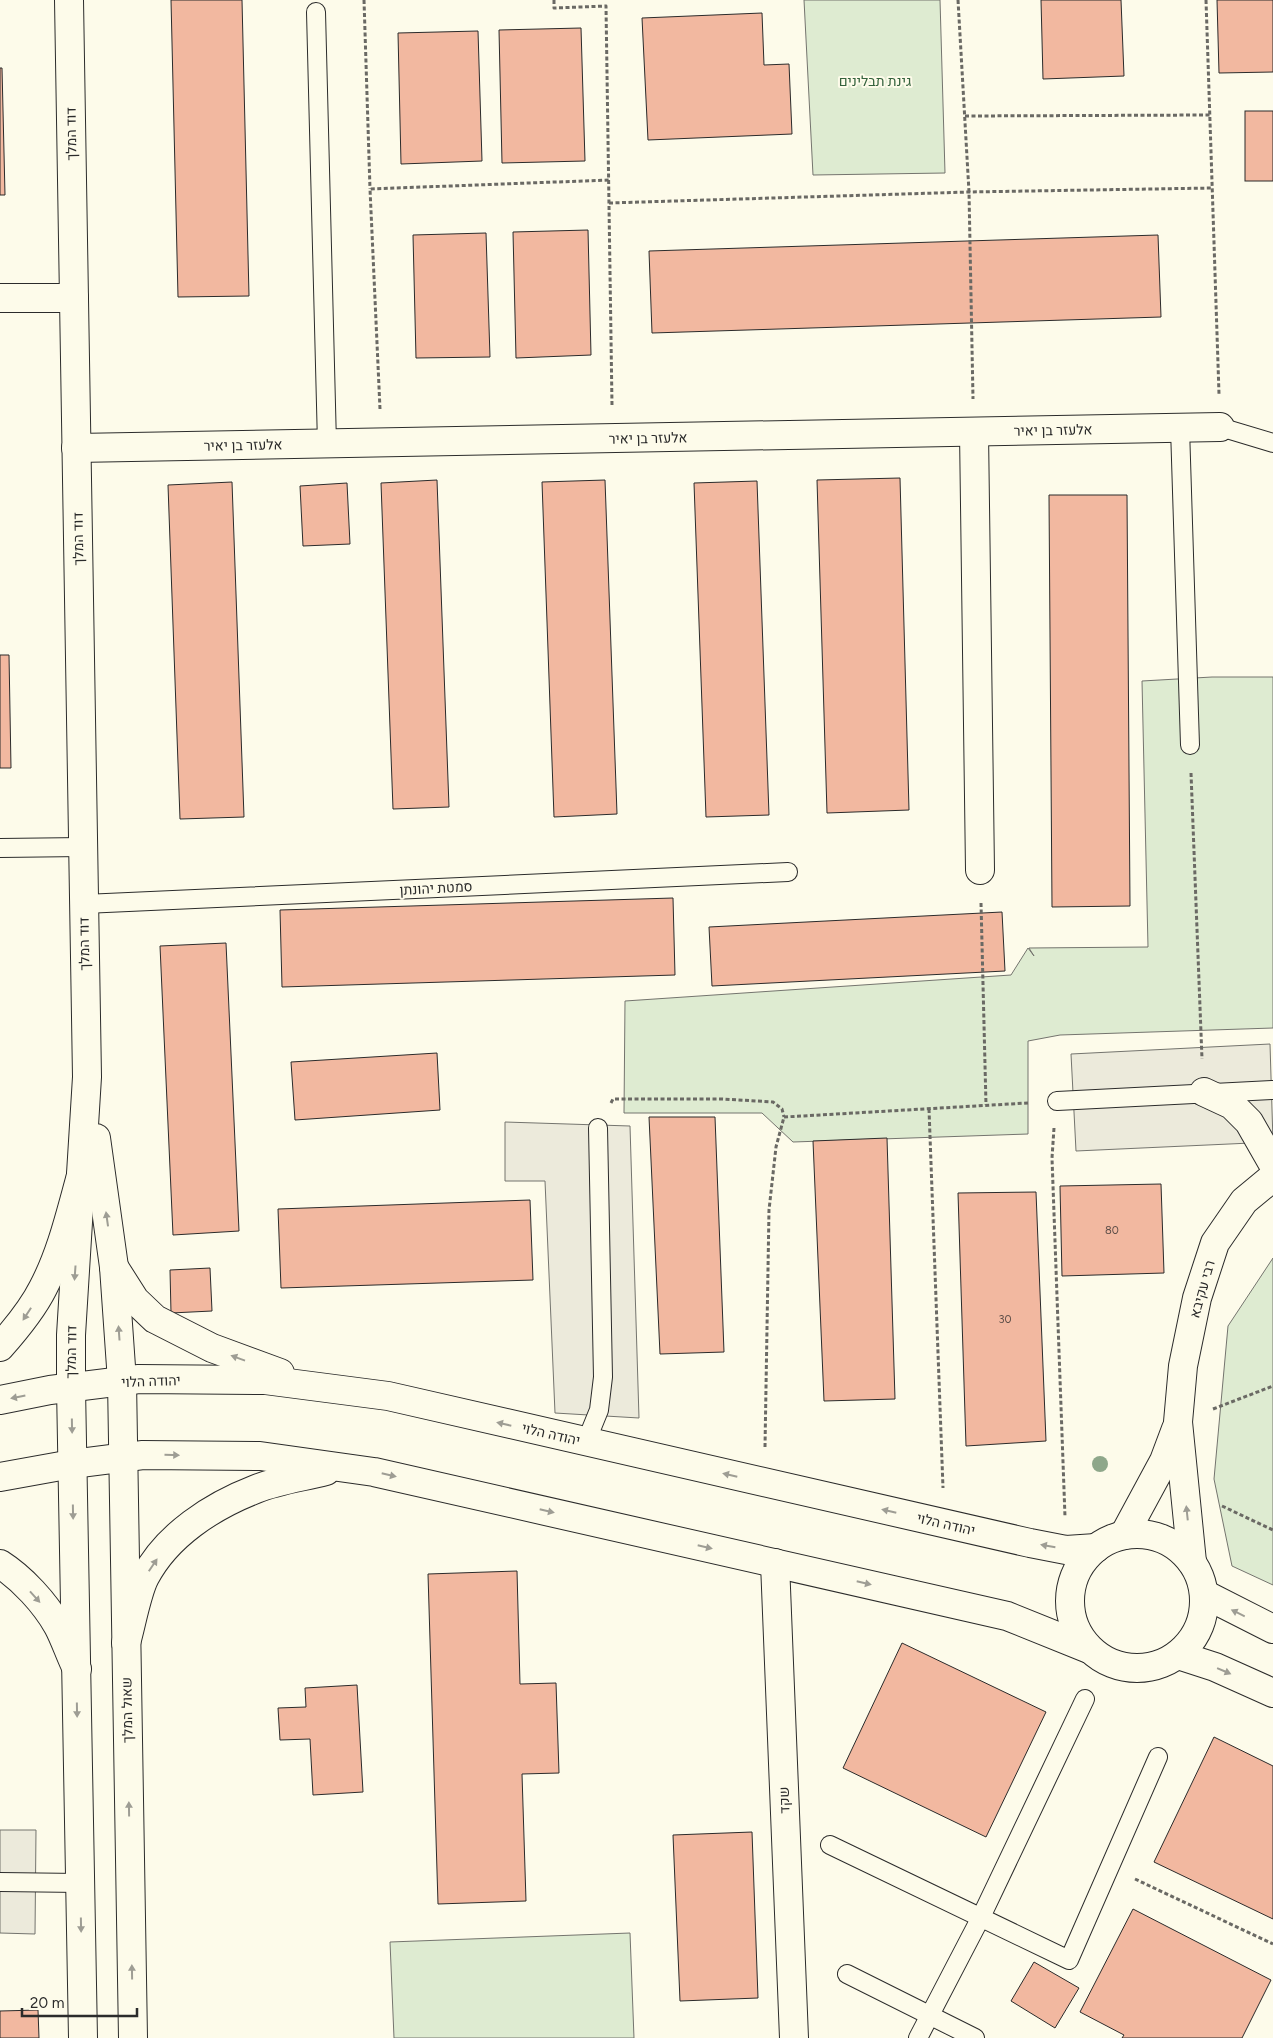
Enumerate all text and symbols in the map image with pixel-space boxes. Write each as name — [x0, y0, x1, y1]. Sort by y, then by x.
park label: גינת תבלינים — [839, 73, 911, 90]
street label: דוד המלך — [63, 107, 80, 161]
street label: אלעזר בן יאיר — [1014, 421, 1093, 440]
street label: אלעזר בן יאיר — [609, 429, 688, 448]
street label: אלעזר בן יאיר — [204, 436, 283, 455]
street label: דוד המלך — [70, 512, 87, 566]
street label: סמטת יהונתן — [399, 878, 473, 899]
street label: דוד המלך — [76, 917, 93, 971]
one-way arrow — [103, 1211, 111, 1227]
house number: 80 — [1105, 1224, 1119, 1237]
street label: רבי עקיבא — [1186, 1258, 1219, 1320]
one-way arrow — [71, 1265, 79, 1281]
one-way arrow — [22, 1307, 32, 1321]
house number: 30 — [998, 1313, 1012, 1326]
one-way arrow — [115, 1324, 123, 1340]
street label: דוד המלך — [63, 1325, 80, 1379]
one-way arrow — [230, 1354, 245, 1361]
street label: יהודה הלוי — [121, 1372, 181, 1391]
one-way arrow — [10, 1393, 26, 1401]
one-way arrow — [68, 1418, 76, 1434]
one-way arrow — [496, 1420, 511, 1428]
street label: יהודה הלוי — [520, 1420, 582, 1449]
one-way arrow — [164, 1451, 180, 1459]
one-way arrow — [381, 1471, 396, 1479]
one-way arrow — [723, 1471, 738, 1479]
one-way arrow — [70, 1505, 78, 1521]
one-way arrow — [1183, 1505, 1191, 1521]
one-way arrow — [881, 1507, 896, 1515]
one-way arrow — [539, 1508, 555, 1516]
street label: יהודה הלוי — [915, 1510, 977, 1539]
one-way arrow — [1039, 1542, 1055, 1550]
one-way arrow — [698, 1543, 713, 1551]
one-way arrow — [148, 1558, 158, 1571]
one-way arrow — [856, 1579, 871, 1587]
one-way arrow — [30, 1591, 41, 1604]
one-way arrow — [1231, 1608, 1245, 1616]
one-way arrow — [1217, 1667, 1231, 1675]
street label: שאול המלך — [118, 1677, 137, 1743]
one-way arrow — [74, 1702, 82, 1718]
street label: שקד — [776, 1786, 793, 1814]
one-way arrow — [125, 1801, 133, 1817]
one-way arrow — [77, 1917, 85, 1933]
one-way arrow — [128, 1964, 136, 1980]
scale bar — [22, 1986, 138, 2018]
text: 20 m — [30, 1994, 64, 2012]

